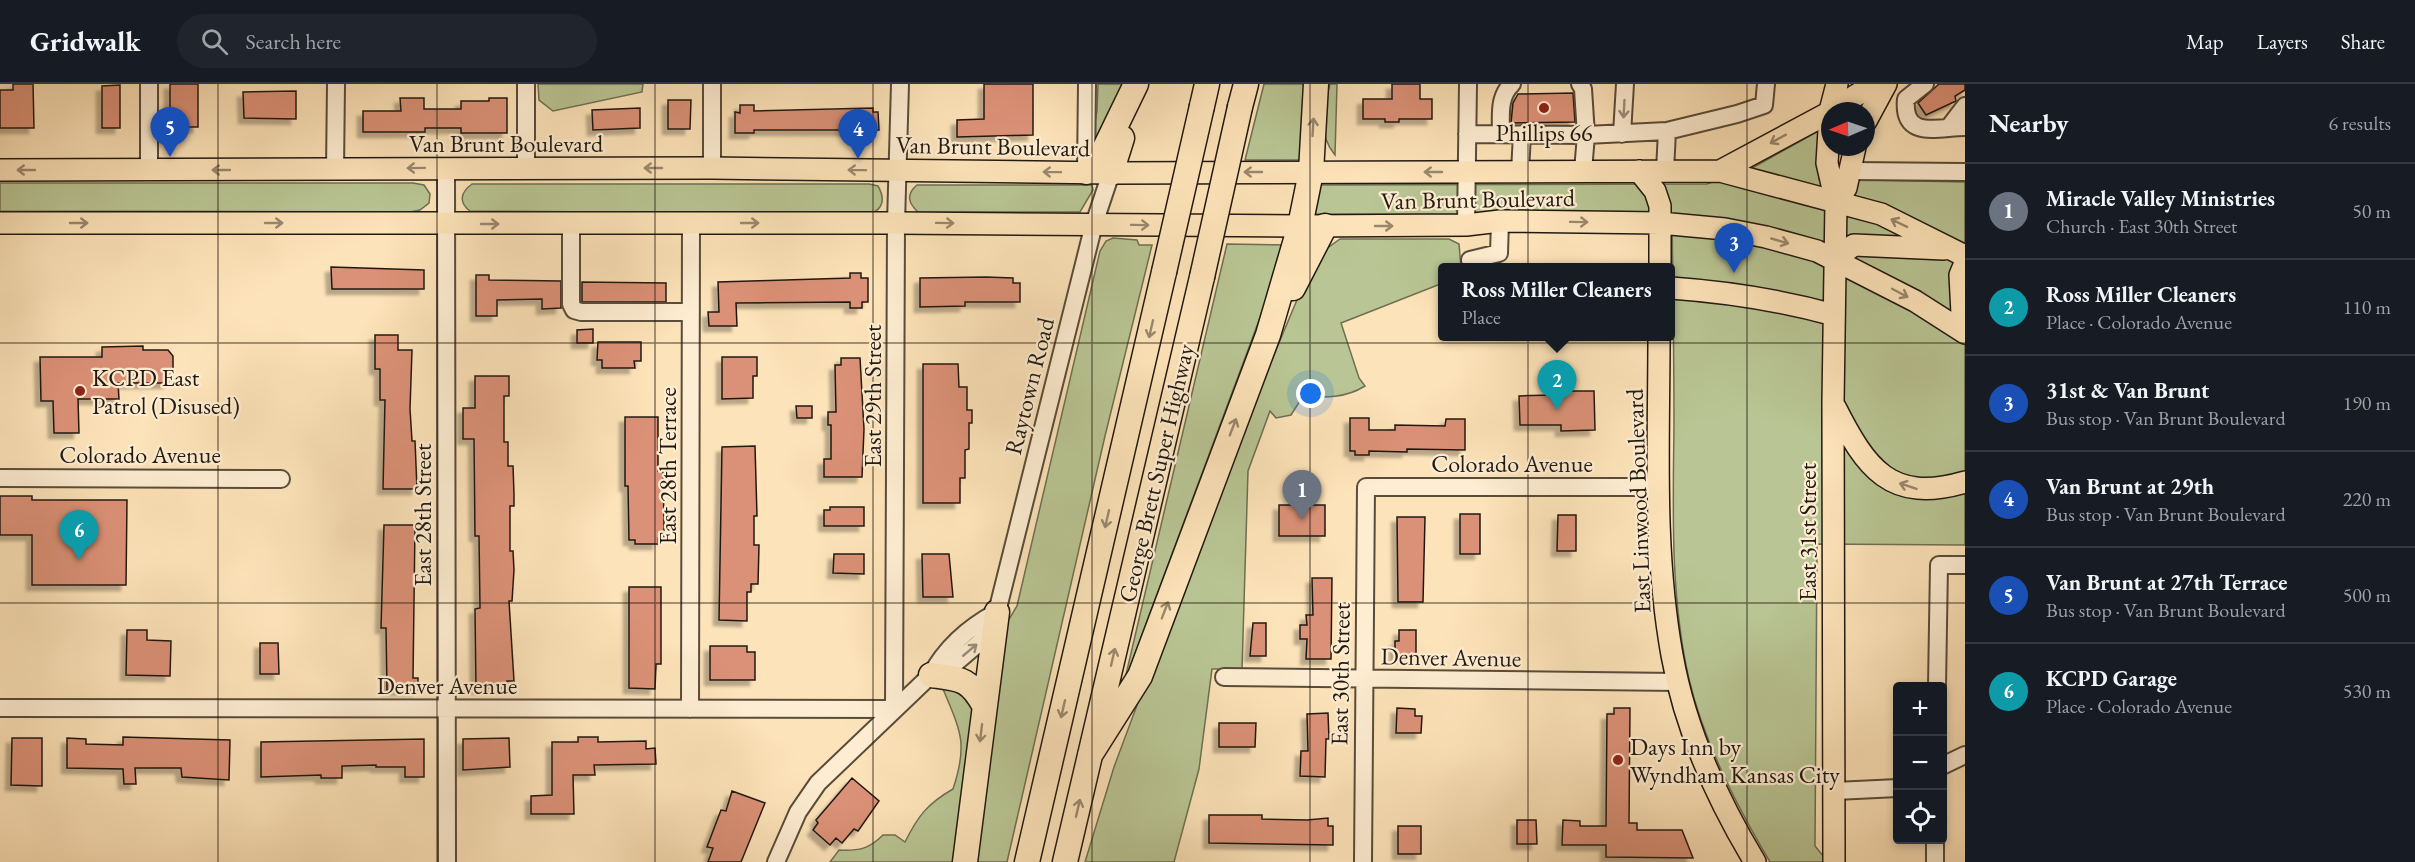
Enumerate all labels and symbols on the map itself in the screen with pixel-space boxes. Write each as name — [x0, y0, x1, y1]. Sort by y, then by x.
one-way arrow — [1618, 98, 1629, 118]
marker: Phillips 66 — [1537, 101, 1551, 115]
north arrow — [1821, 102, 1875, 156]
pin: 5 — [150, 107, 190, 157]
pin: 4 — [838, 110, 878, 159]
place label: Phillips 66 — [1496, 117, 1592, 148]
one-way arrow — [1308, 118, 1319, 138]
street label: Van Brunt Boulevard — [409, 128, 604, 159]
street label: Van Brunt Boulevard — [896, 129, 1091, 163]
one-way arrow — [1770, 134, 1788, 145]
one-way arrow — [644, 162, 664, 174]
one-way arrow — [407, 163, 427, 174]
one-way arrow — [17, 164, 37, 176]
one-way arrow — [212, 164, 232, 176]
one-way arrow — [848, 164, 868, 176]
one-way arrow — [1043, 166, 1063, 178]
one-way arrow — [1243, 166, 1263, 178]
one-way arrow — [1424, 166, 1444, 178]
street label: Van Brunt Boulevard — [1381, 182, 1576, 216]
one-way arrow — [1568, 216, 1588, 228]
one-way arrow — [69, 217, 89, 229]
one-way arrow — [264, 217, 284, 229]
one-way arrow — [934, 217, 954, 229]
one-way arrow — [1891, 217, 1909, 229]
one-way arrow — [480, 218, 500, 230]
one-way arrow — [739, 218, 759, 229]
one-way arrow — [1129, 219, 1149, 231]
one-way arrow — [1373, 220, 1393, 232]
pin: 3 — [1714, 224, 1754, 273]
one-way arrow — [1770, 235, 1789, 247]
one-way arrow — [1891, 287, 1908, 299]
street label: Raytown Road — [997, 313, 1061, 458]
one-way arrow — [1145, 319, 1156, 338]
street label: East 29th Street — [857, 324, 888, 468]
street label: George Brett Super Highway — [1111, 340, 1201, 605]
pin: 2 — [1538, 360, 1576, 410]
place label: KCPD East Patrol (Disused) — [92, 362, 240, 421]
your location — [1296, 379, 1325, 408]
marker: KCPD East Patrol (Disused) — [73, 384, 87, 398]
street label: East 28th Terrace — [652, 387, 683, 545]
street label: East Linwood Boulevard — [1619, 387, 1657, 614]
one-way arrow — [1229, 419, 1240, 437]
street label: Colorado Avenue — [59, 439, 221, 470]
street label: East 28th Street — [407, 443, 438, 587]
street label: Colorado Avenue — [1431, 448, 1593, 479]
street label: East 31st Street — [1792, 462, 1823, 601]
pin: 1 — [1282, 470, 1322, 520]
one-way arrow — [1899, 479, 1918, 490]
one-way arrow — [1101, 508, 1112, 528]
pin: 6 — [60, 510, 98, 560]
one-way arrow — [1160, 601, 1171, 620]
street label: East 30th Street — [1323, 602, 1357, 746]
street label: Denver Avenue — [1380, 640, 1522, 674]
one-way arrow — [962, 643, 977, 657]
one-way arrow — [1108, 648, 1120, 667]
street label: Denver Avenue — [377, 670, 517, 701]
one-way arrow — [1057, 698, 1068, 718]
one-way arrow — [975, 722, 986, 742]
place label: Days Inn by Wyndham Kansas City — [1630, 731, 1840, 790]
marker: Days Inn by Wyndham Kansas City — [1611, 753, 1625, 767]
one-way arrow — [1073, 799, 1084, 819]

